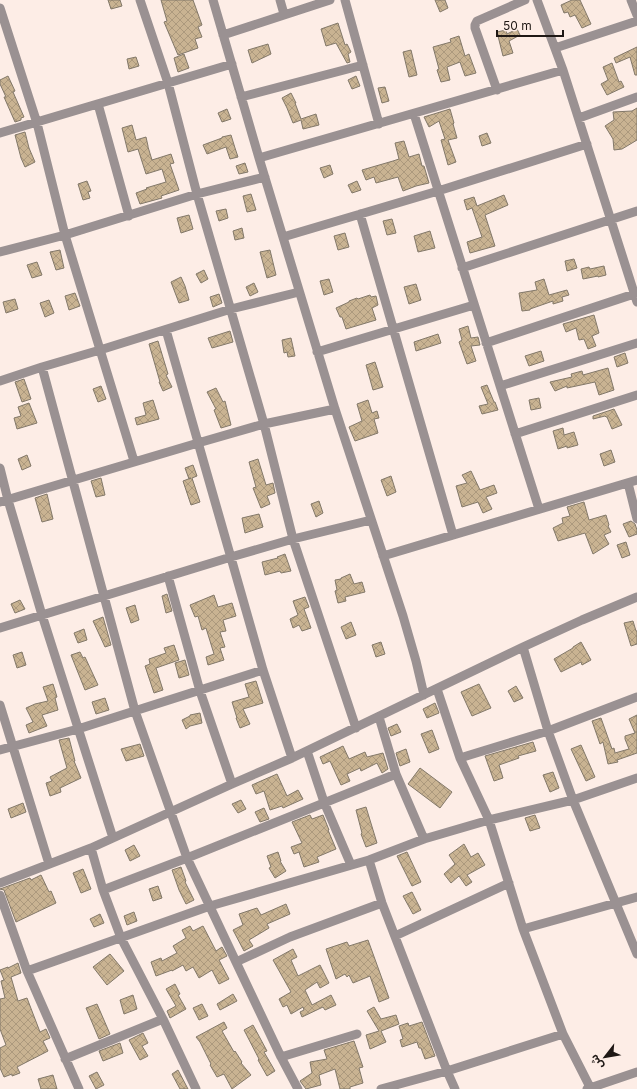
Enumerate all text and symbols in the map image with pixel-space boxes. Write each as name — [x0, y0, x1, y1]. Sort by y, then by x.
scale bar — [497, 12, 563, 38]
text: 50 m — [503, 18, 532, 33]
north arrow — [585, 1037, 625, 1077]
text: ش — [587, 1052, 606, 1072]

